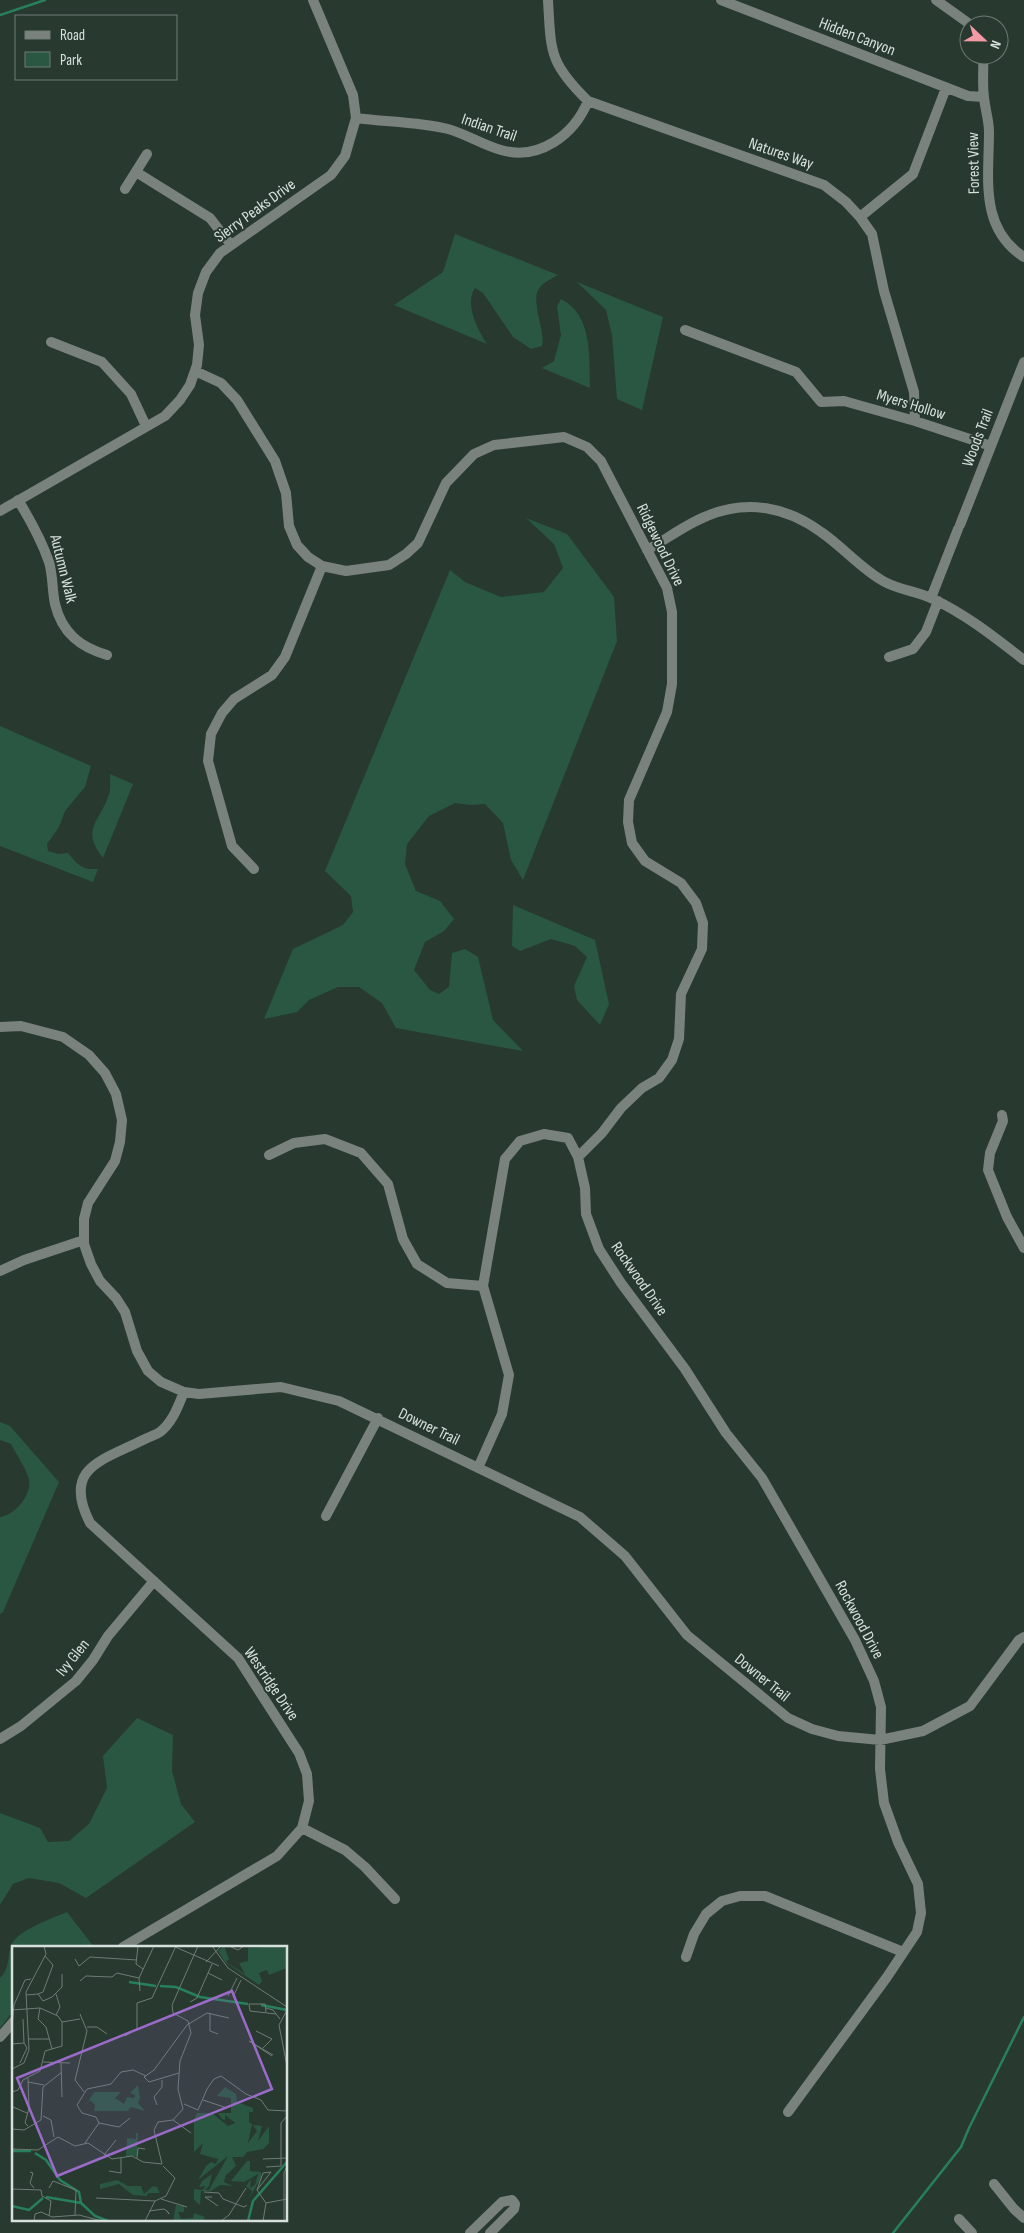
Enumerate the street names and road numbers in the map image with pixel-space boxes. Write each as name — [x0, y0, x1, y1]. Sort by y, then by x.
street label: Hidden Canyon — [816, 14, 898, 60]
street label: Indian Trail — [459, 110, 519, 146]
street label: Forest View — [964, 132, 984, 194]
street label: Natures Way — [746, 134, 816, 174]
street label: Sierry Peaks Drive — [211, 175, 299, 247]
street label: Myers Hollow — [874, 386, 948, 424]
street label: Woods Trail — [958, 407, 998, 469]
street label: Ridgewood Drive — [632, 501, 688, 589]
street label: Autumn Walk — [45, 532, 81, 605]
street label: Rockwood Drive — [607, 1238, 671, 1320]
street label: Downer Trail — [395, 1404, 463, 1450]
street label: Rockwood Drive — [830, 1578, 888, 1662]
street label: Ivy Glen — [52, 1636, 94, 1680]
street label: Westridge Drive — [239, 1644, 303, 1724]
street label: Downer Trail — [731, 1650, 793, 1706]

